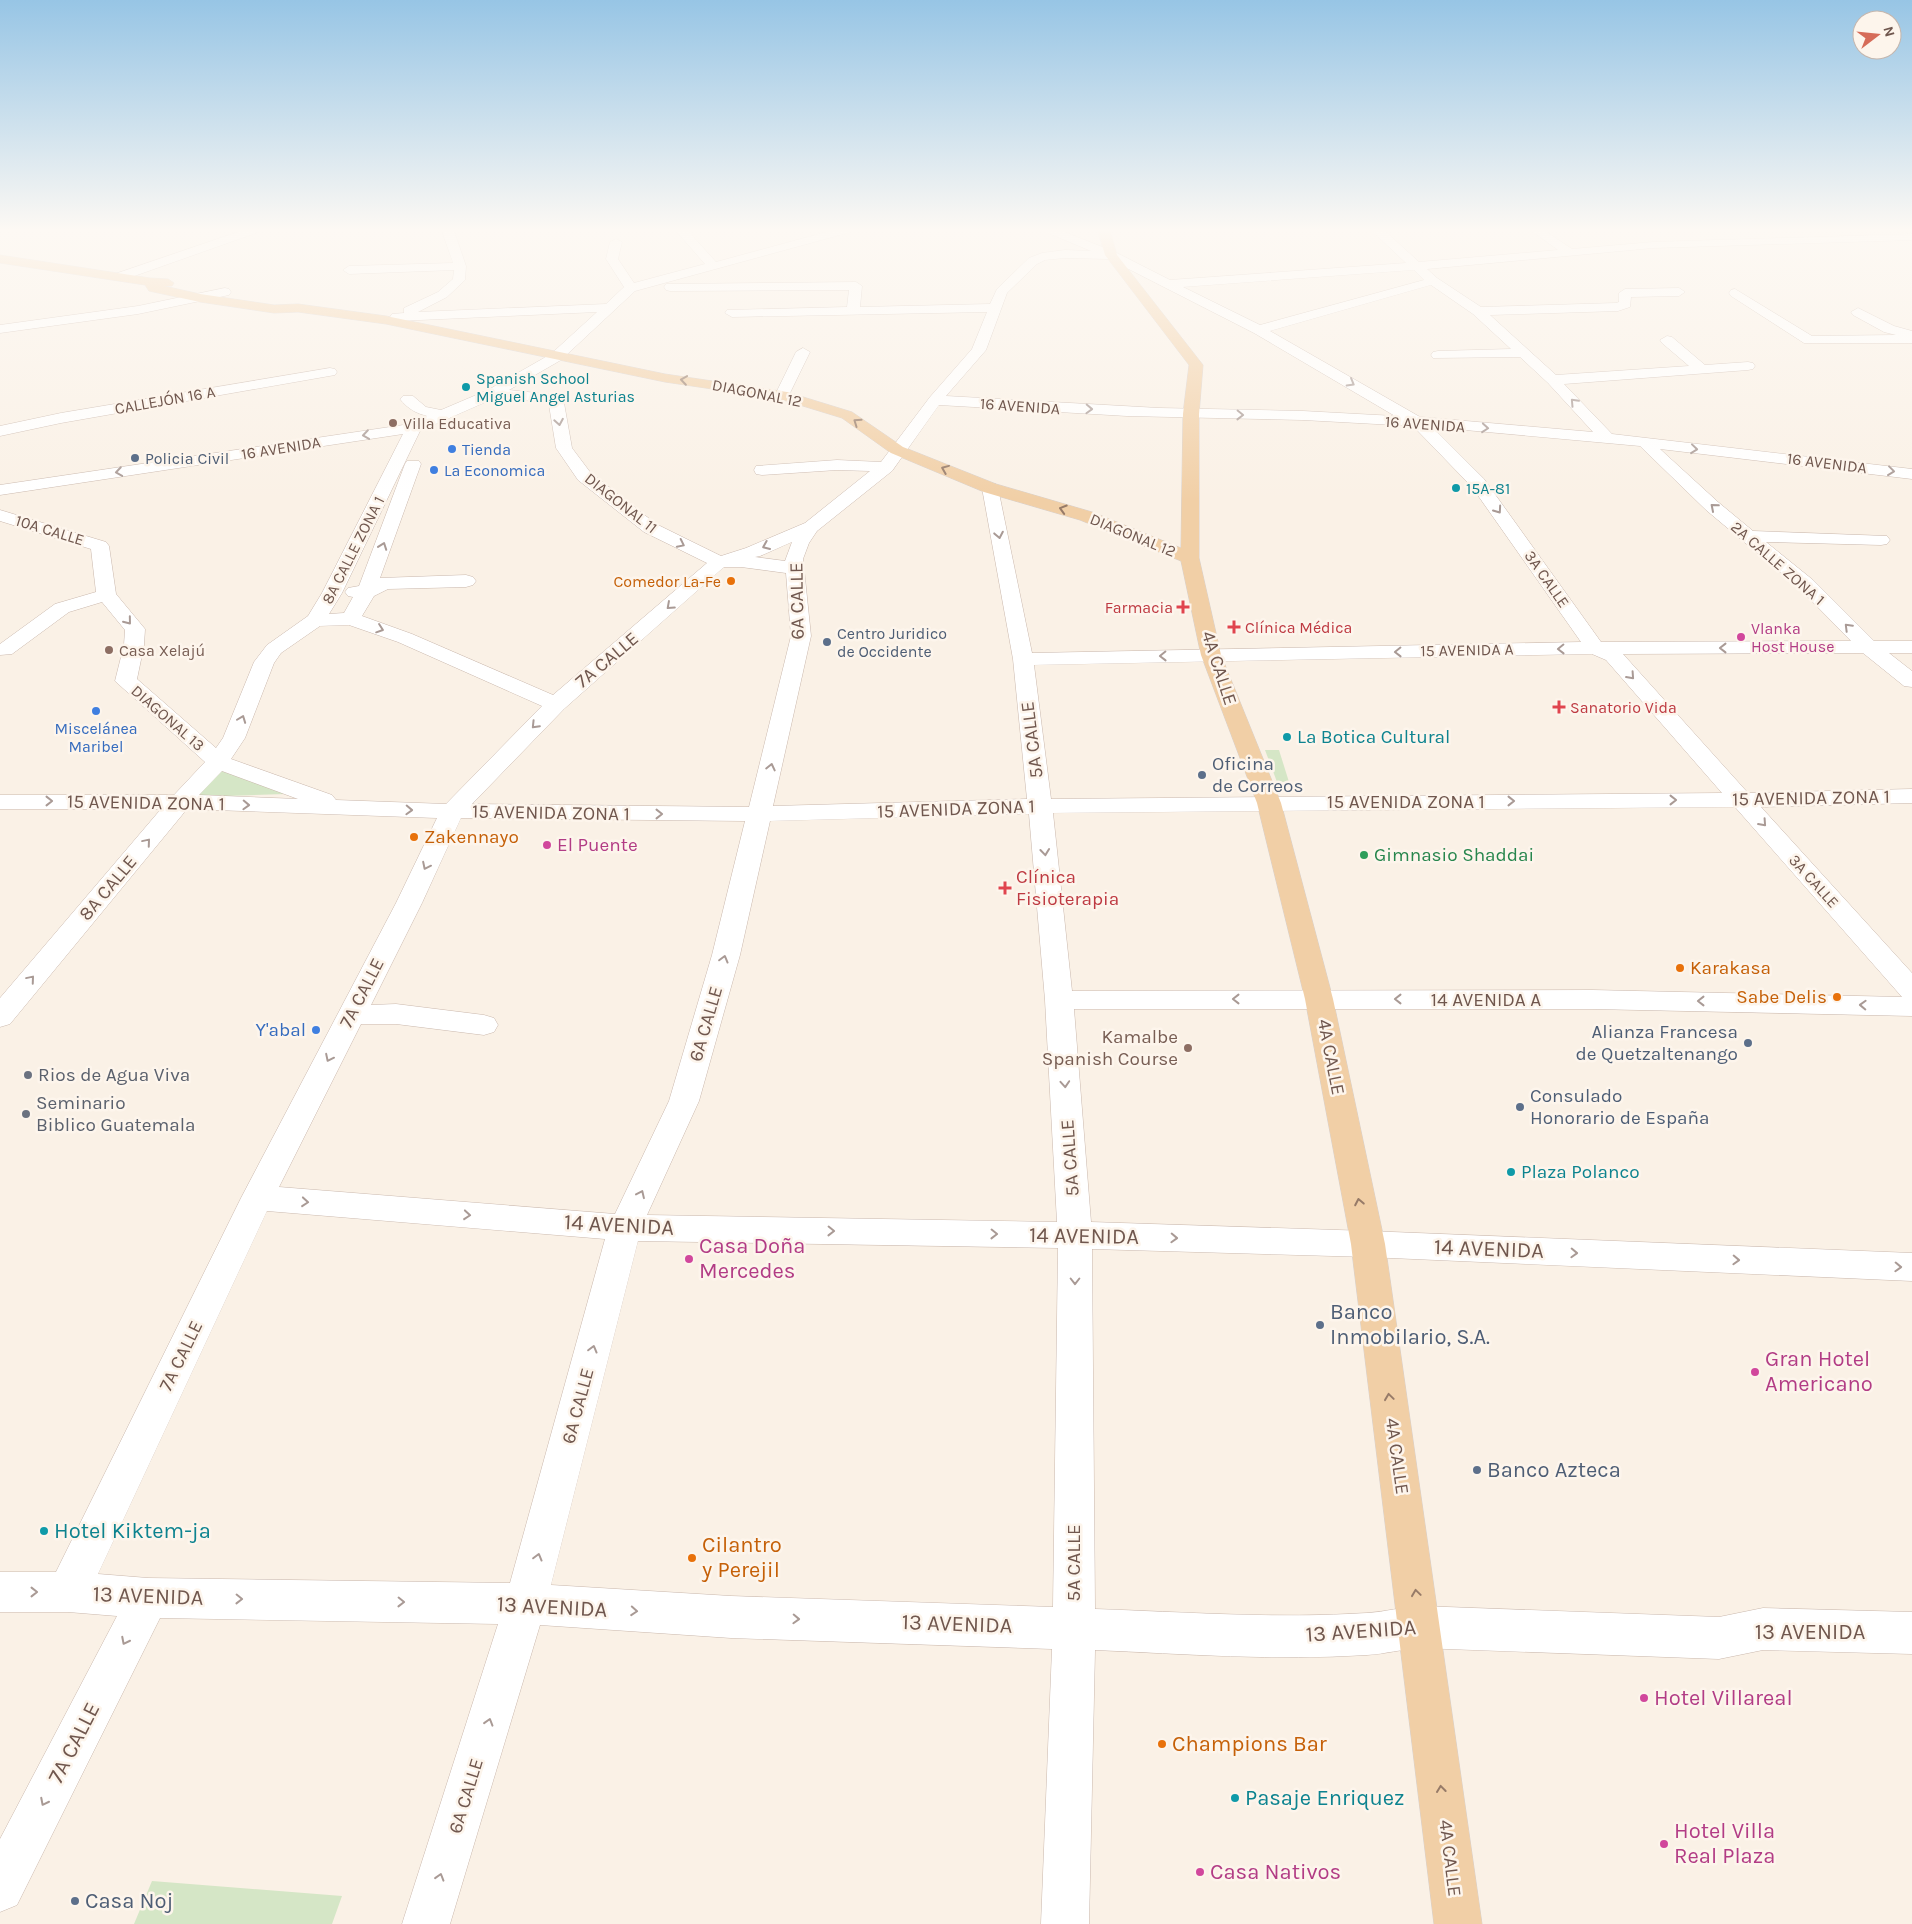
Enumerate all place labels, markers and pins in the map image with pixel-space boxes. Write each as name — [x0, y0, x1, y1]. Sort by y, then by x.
place label: Spanish School Miguel Angel Asturias — [476, 369, 635, 406]
marker: Spanish School Miguel Angel Asturias — [460, 381, 472, 393]
place label: Villa Educativa — [403, 414, 511, 433]
marker: Villa Educativa — [387, 417, 399, 429]
place label: Tienda — [462, 440, 511, 459]
marker: Tienda — [446, 443, 458, 455]
place label: Policia Civil — [145, 449, 229, 468]
marker: Policia Civil — [129, 452, 141, 464]
place label: La Economica — [444, 461, 545, 480]
marker: La Economica — [428, 464, 440, 476]
place label: 15A-81 — [1466, 479, 1510, 498]
marker: 15A-81 — [1450, 482, 1462, 494]
place label: Comedor La-Fe — [613, 572, 721, 591]
marker: Comedor La-Fe — [725, 575, 737, 587]
place label: Farmacia — [1105, 598, 1173, 617]
marker: Farmacia — [1177, 601, 1189, 613]
place label: Clínica Médica — [1245, 618, 1352, 637]
place label: Vlanka Host House — [1751, 619, 1834, 656]
marker: Clínica Médica — [1227, 620, 1241, 634]
place label: Centro Juridico de Occidente — [837, 624, 947, 661]
marker: Vlanka Host House — [1735, 631, 1747, 643]
marker: Centro Juridico de Occidente — [821, 636, 833, 648]
place label: Casa Xelajú — [119, 641, 205, 660]
marker: Casa Xelajú — [103, 644, 115, 656]
place label: Sanatorio Vida — [1570, 698, 1677, 717]
marker: Sanatorio Vida — [1552, 700, 1566, 714]
marker: Miscelánea Maribel — [90, 705, 102, 717]
place label: Miscelánea Maribel — [54, 719, 138, 756]
place label: La Botica Cultural — [1297, 726, 1450, 748]
marker: La Botica Cultural — [1281, 731, 1293, 743]
place label: Oficina de Correos — [1212, 753, 1303, 797]
marker: Oficina de Correos — [1196, 769, 1208, 781]
place label: Zakennayo — [424, 826, 519, 848]
marker: Zakennayo — [408, 831, 420, 843]
place label: El Puente — [557, 834, 638, 856]
marker: El Puente — [541, 839, 553, 851]
place label: Gimnasio Shaddai — [1374, 844, 1534, 866]
marker: Gimnasio Shaddai — [1358, 849, 1370, 861]
place label: Clínica Fisioterapia — [1016, 866, 1119, 910]
marker: Clínica Fisioterapia — [998, 881, 1012, 895]
place label: Karakasa — [1690, 957, 1771, 979]
marker: Karakasa — [1674, 962, 1686, 974]
place label: Sabe Delis — [1736, 986, 1827, 1008]
marker: Sabe Delis — [1831, 991, 1843, 1003]
place label: Y'abal — [256, 1019, 306, 1041]
place label: Alianza Francesa de Quetzaltenango — [1575, 1021, 1738, 1065]
marker: Y'abal — [310, 1024, 322, 1036]
place label: Kamalbe Spanish Course — [1042, 1026, 1178, 1070]
marker: Alianza Francesa de Quetzaltenango — [1742, 1037, 1754, 1049]
marker: Kamalbe Spanish Course — [1182, 1042, 1194, 1054]
place label: Rios de Agua Viva — [38, 1064, 190, 1086]
marker: Rios de Agua Viva — [22, 1069, 34, 1081]
place label: Consulado Honorario de España — [1530, 1085, 1709, 1129]
place label: Seminario Biblico Guatemala — [36, 1092, 196, 1136]
marker: Consulado Honorario de España — [1514, 1101, 1526, 1113]
marker: Seminario Biblico Guatemala — [20, 1108, 32, 1120]
place label: Plaza Polanco — [1521, 1161, 1640, 1183]
marker: Plaza Polanco — [1505, 1166, 1517, 1178]
place label: Casa Doña Mercedes — [699, 1233, 805, 1284]
marker: Casa Doña Mercedes — [683, 1253, 695, 1265]
place label: Banco Inmobilario, S.A. — [1330, 1299, 1490, 1350]
marker: Banco Inmobilario, S.A. — [1314, 1319, 1326, 1331]
place label: Gran Hotel Americano — [1765, 1346, 1873, 1397]
marker: Gran Hotel Americano — [1749, 1366, 1761, 1378]
place label: Banco Azteca — [1487, 1457, 1621, 1483]
marker: Banco Azteca — [1471, 1464, 1483, 1476]
place label: Hotel Kiktem-ja — [54, 1518, 211, 1544]
marker: Hotel Kiktem-ja — [38, 1525, 50, 1537]
place label: Cilantro y Perejil — [701, 1532, 782, 1583]
marker: Cilantro y Perejil — [686, 1552, 698, 1564]
place label: Hotel Villareal — [1654, 1685, 1793, 1711]
marker: Hotel Villareal — [1638, 1692, 1650, 1704]
place label: Champions Bar — [1172, 1731, 1327, 1757]
marker: Champions Bar — [1156, 1738, 1168, 1750]
place label: Pasaje Enriquez — [1245, 1785, 1404, 1811]
marker: Pasaje Enriquez — [1229, 1792, 1241, 1804]
place label: Hotel Villa Real Plaza — [1674, 1818, 1775, 1869]
marker: Hotel Villa Real Plaza — [1658, 1838, 1670, 1850]
place label: Casa Nativos — [1210, 1859, 1341, 1885]
marker: Casa Nativos — [1194, 1866, 1206, 1878]
place label: Casa Noj — [85, 1888, 173, 1914]
marker: Casa Noj — [69, 1895, 81, 1907]

